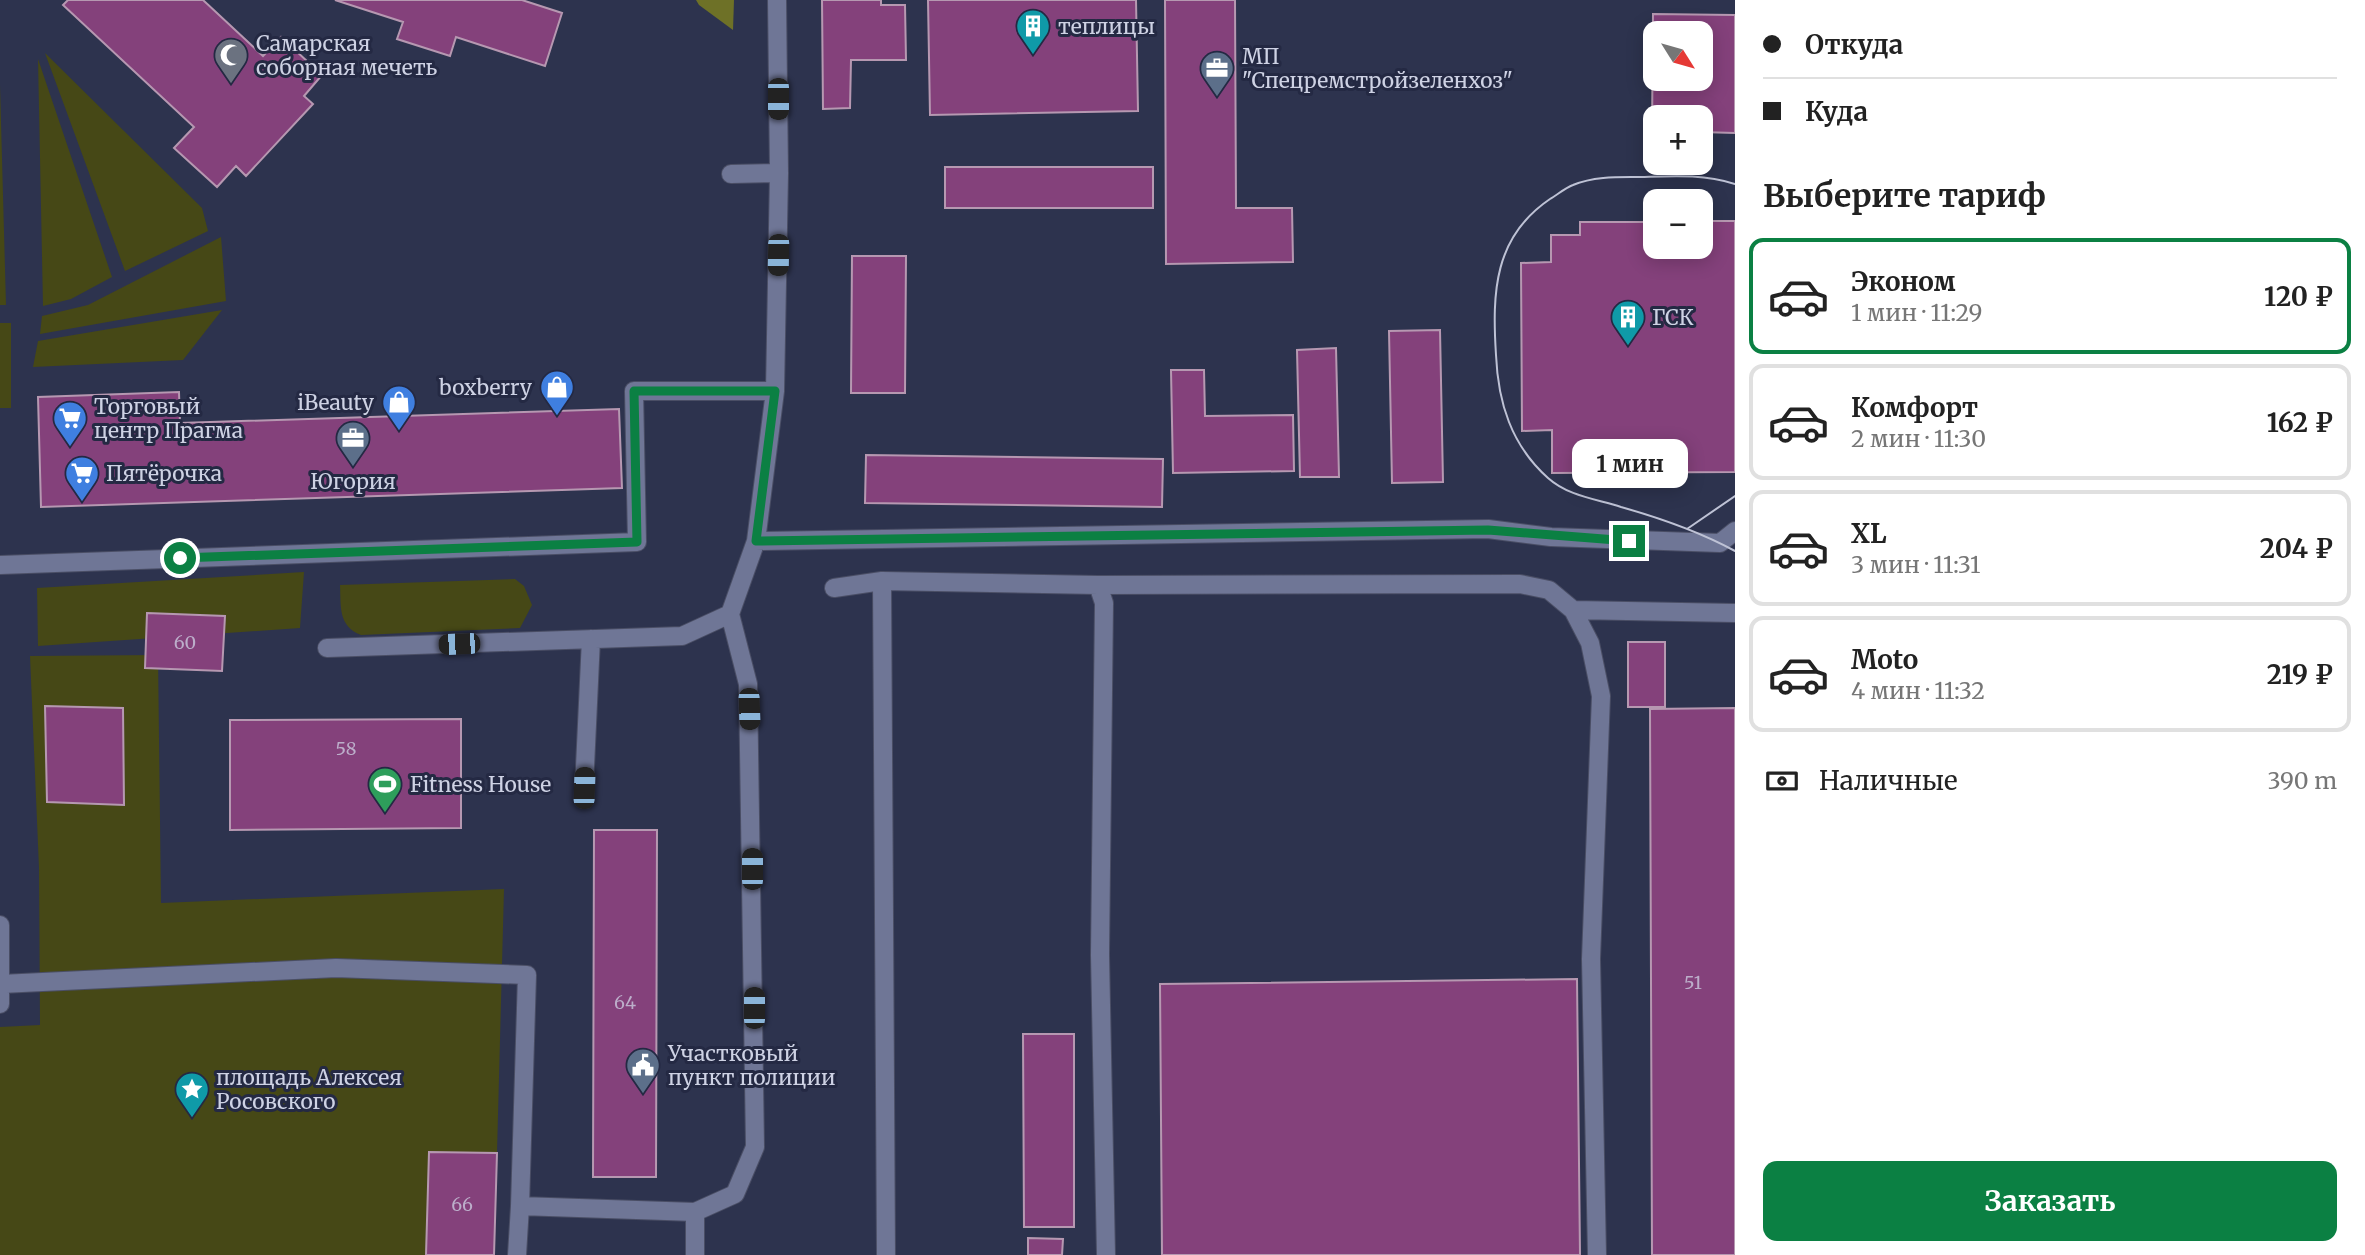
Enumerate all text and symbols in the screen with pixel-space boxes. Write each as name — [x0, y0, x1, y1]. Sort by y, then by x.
building icon: теплицы — [1014, 7, 1052, 56]
place label: теплицы — [1058, 13, 1155, 40]
north arrow — [1643, 21, 1713, 91]
map controls — [1643, 21, 1713, 259]
text: Откуда — [1805, 28, 1903, 61]
place label: Самарская соборная мечеть — [256, 30, 438, 81]
mosque icon: Самарская соборная мечеть — [212, 36, 250, 85]
place label: МП "Спецремстройзеленхоз" — [1242, 43, 1513, 94]
office icon: МП "Спецремстройзеленхоз" — [1198, 49, 1236, 98]
car — [768, 78, 789, 120]
text: Куда — [1805, 95, 1868, 128]
button: + — [1643, 105, 1713, 175]
text: Выберите тариф — [1763, 176, 2046, 216]
button: − — [1643, 189, 1713, 259]
car — [768, 234, 789, 276]
icon: car — [1767, 265, 1830, 328]
text: Эконом — [1851, 265, 1956, 298]
text: 120 ₽ — [2264, 280, 2333, 313]
building icon: ГСК — [1609, 298, 1647, 347]
text: 1 мин · 11:29 — [1851, 298, 1983, 327]
place label: ГСК — [1652, 304, 1694, 331]
shop icon: boxberry — [538, 368, 576, 417]
place label: boxberry — [438, 374, 533, 401]
shop icon: iBeauty — [380, 383, 418, 432]
place label: iBeauty — [297, 389, 375, 416]
icon: car — [1767, 391, 1830, 454]
text: Комфорт — [1851, 391, 1978, 424]
place label: Торговый центр Прагма — [94, 393, 243, 444]
supermarket icon: Торговый центр Прагма — [51, 399, 89, 448]
text: 162 ₽ — [2267, 406, 2333, 439]
office icon: Югория — [334, 419, 372, 468]
text: 2 мин · 11:30 — [1851, 424, 1986, 453]
callout: 1 мин — [1571, 440, 1687, 489]
text: 1 мин — [1596, 449, 1664, 478]
supermarket icon: Пятёрочка — [63, 454, 101, 503]
place label: Пятёрочка — [106, 460, 222, 487]
place label: Югория — [310, 468, 396, 495]
icon: car — [1767, 517, 1830, 580]
text: XL — [1851, 517, 1887, 550]
route end — [1613, 525, 1645, 557]
text: 204 ₽ — [2260, 532, 2333, 565]
route start — [164, 542, 196, 574]
text: 3 мин · 11:31 — [1851, 550, 1980, 579]
house number: 60 — [174, 631, 196, 654]
car — [438, 633, 481, 655]
icon: car — [1767, 643, 1830, 706]
text: Moto — [1851, 643, 1918, 676]
text: 219 ₽ — [2267, 658, 2333, 691]
text: 4 мин · 11:32 — [1851, 676, 1985, 705]
car — [738, 688, 761, 730]
house number: 58 — [336, 737, 356, 760]
icon: cash — [1763, 762, 1801, 800]
text: Наличные — [1819, 764, 1957, 797]
sports icon: Fitness House — [366, 765, 404, 814]
text: 390 m — [2267, 766, 2337, 795]
car — [573, 767, 596, 809]
place label: Fitness House — [410, 771, 551, 798]
car — [742, 848, 763, 890]
house number: 51 — [1684, 971, 1702, 994]
car — [744, 987, 765, 1029]
house number: 64 — [614, 991, 636, 1014]
place label: Участковый пункт полиции — [667, 1040, 836, 1091]
public building icon: Участковый пункт полиции — [624, 1046, 662, 1095]
place label: площадь Алексея Росовского — [216, 1064, 402, 1115]
place icon: площадь Алексея Росовского — [173, 1070, 211, 1119]
button: Заказать — [1763, 1161, 2337, 1241]
house number: 66 — [451, 1193, 473, 1216]

